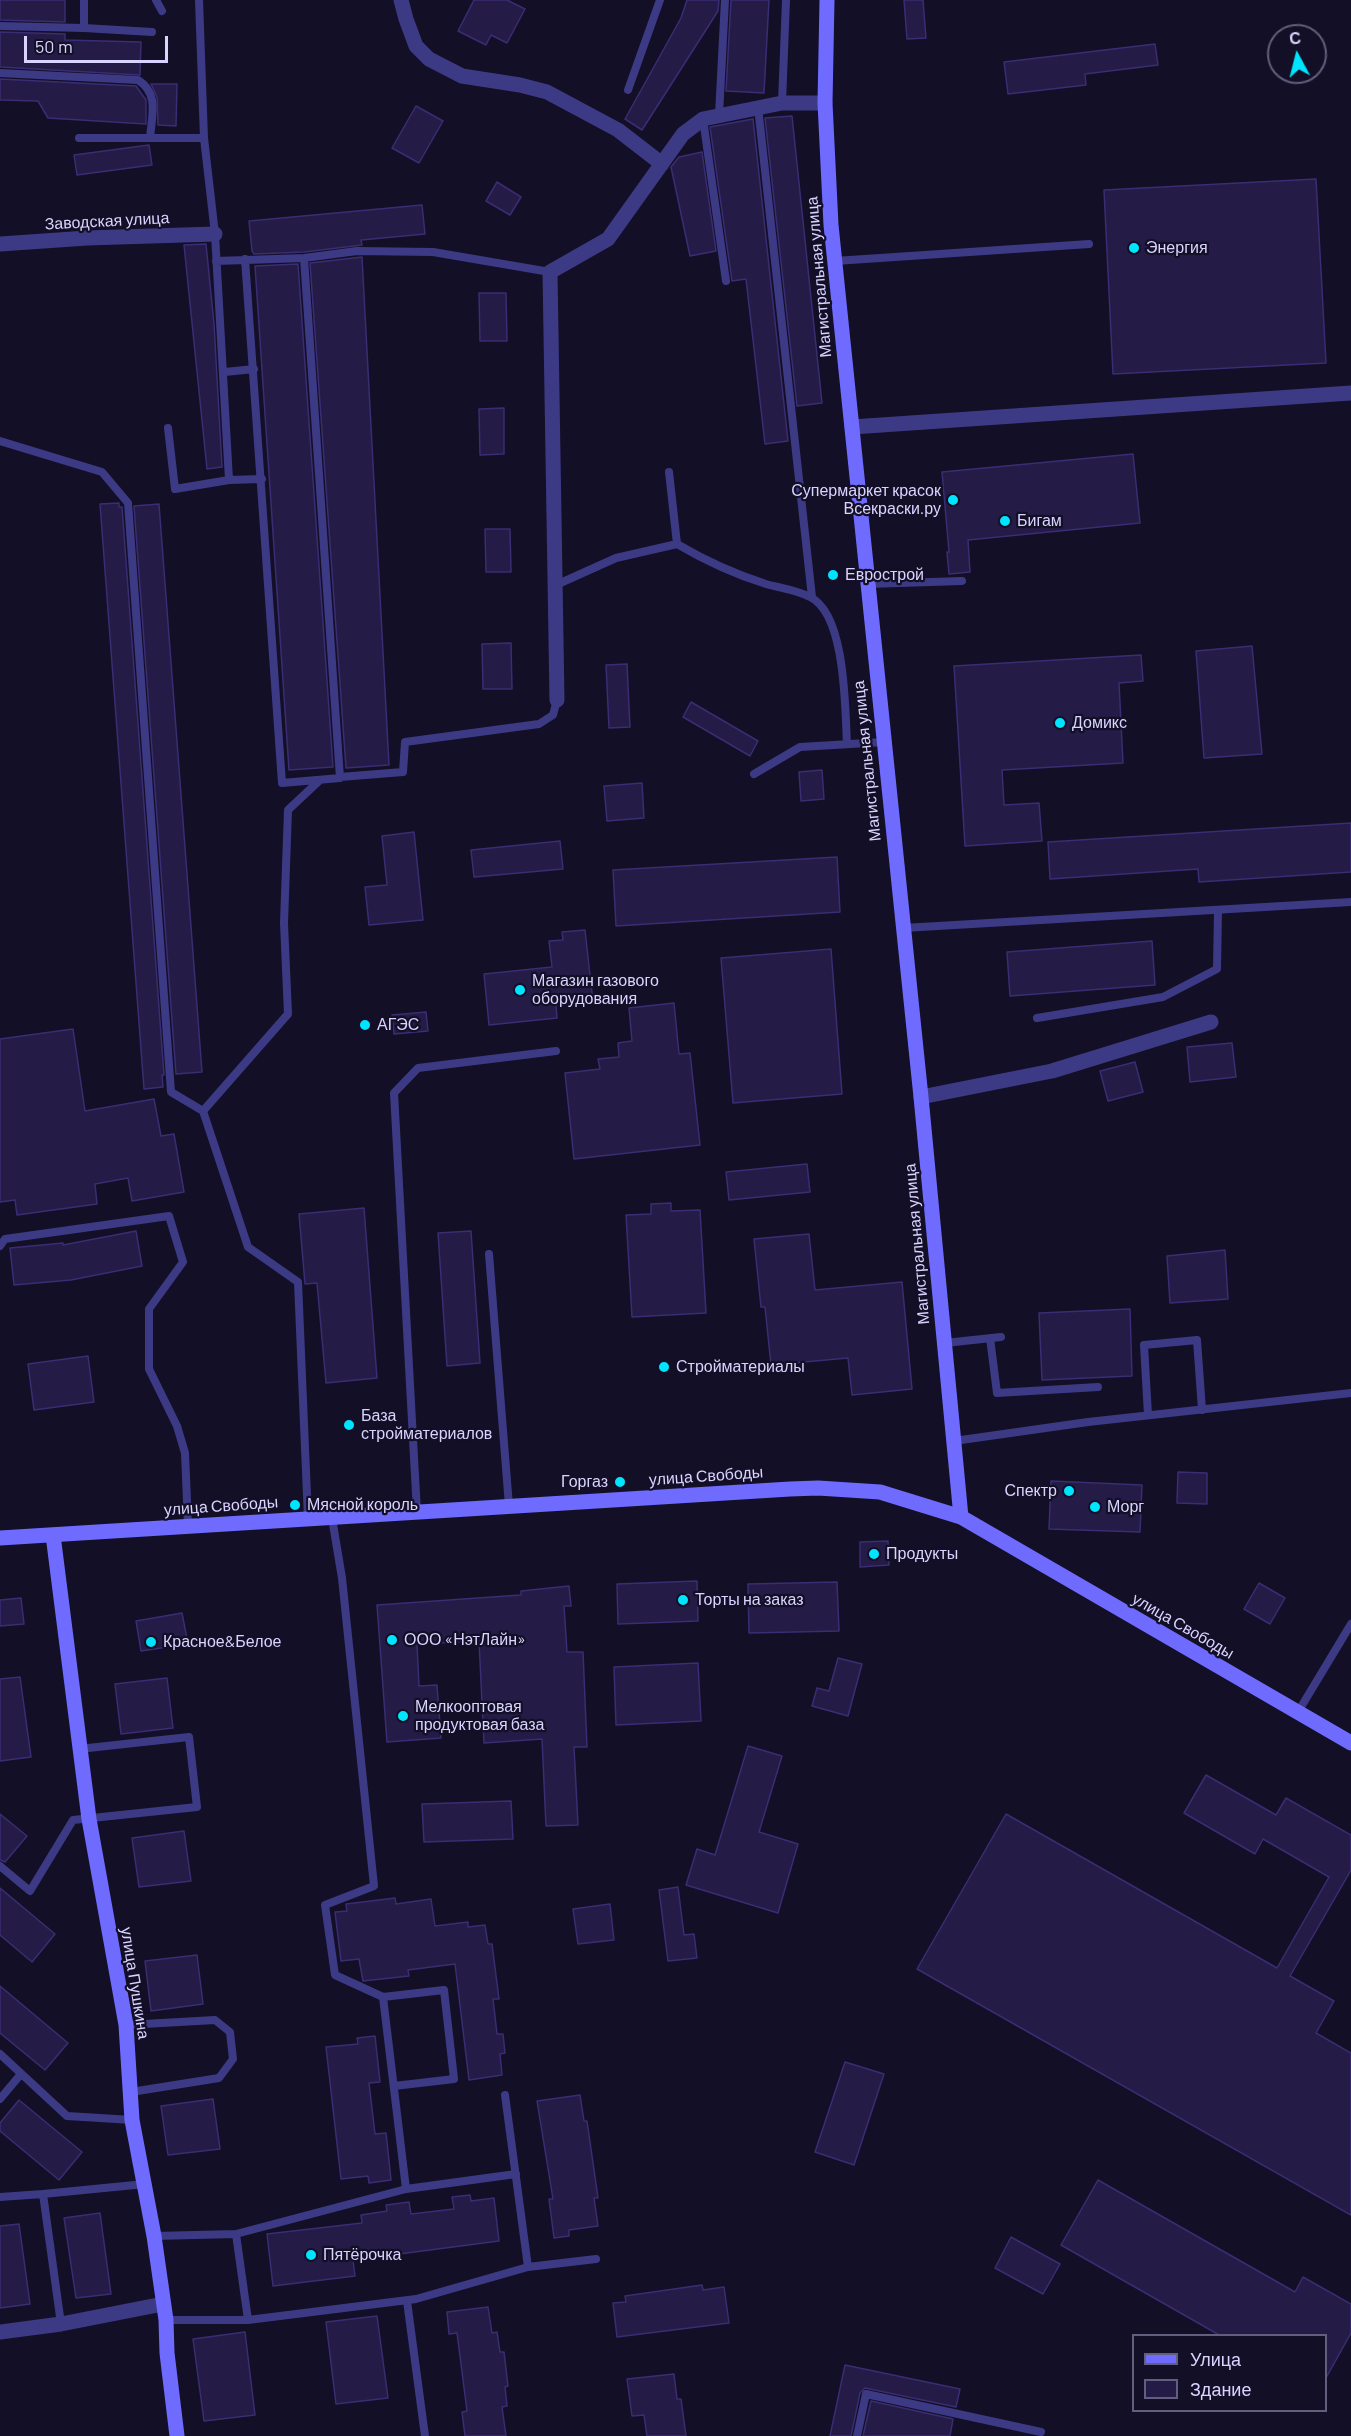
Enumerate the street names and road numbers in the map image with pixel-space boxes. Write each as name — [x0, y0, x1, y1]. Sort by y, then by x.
street label: Магистральная улица — [802, 196, 836, 358]
street label: Заводская улица — [44, 208, 170, 234]
street label: Магистральная улица — [849, 680, 885, 842]
street label: Магистральная улица — [900, 1163, 934, 1325]
street label: улица Свободы — [648, 1462, 764, 1490]
street label: улица Свободы — [163, 1492, 279, 1520]
street label: улица Свободы — [1129, 1589, 1237, 1663]
street label: улица Пушкина — [117, 1926, 153, 2040]

